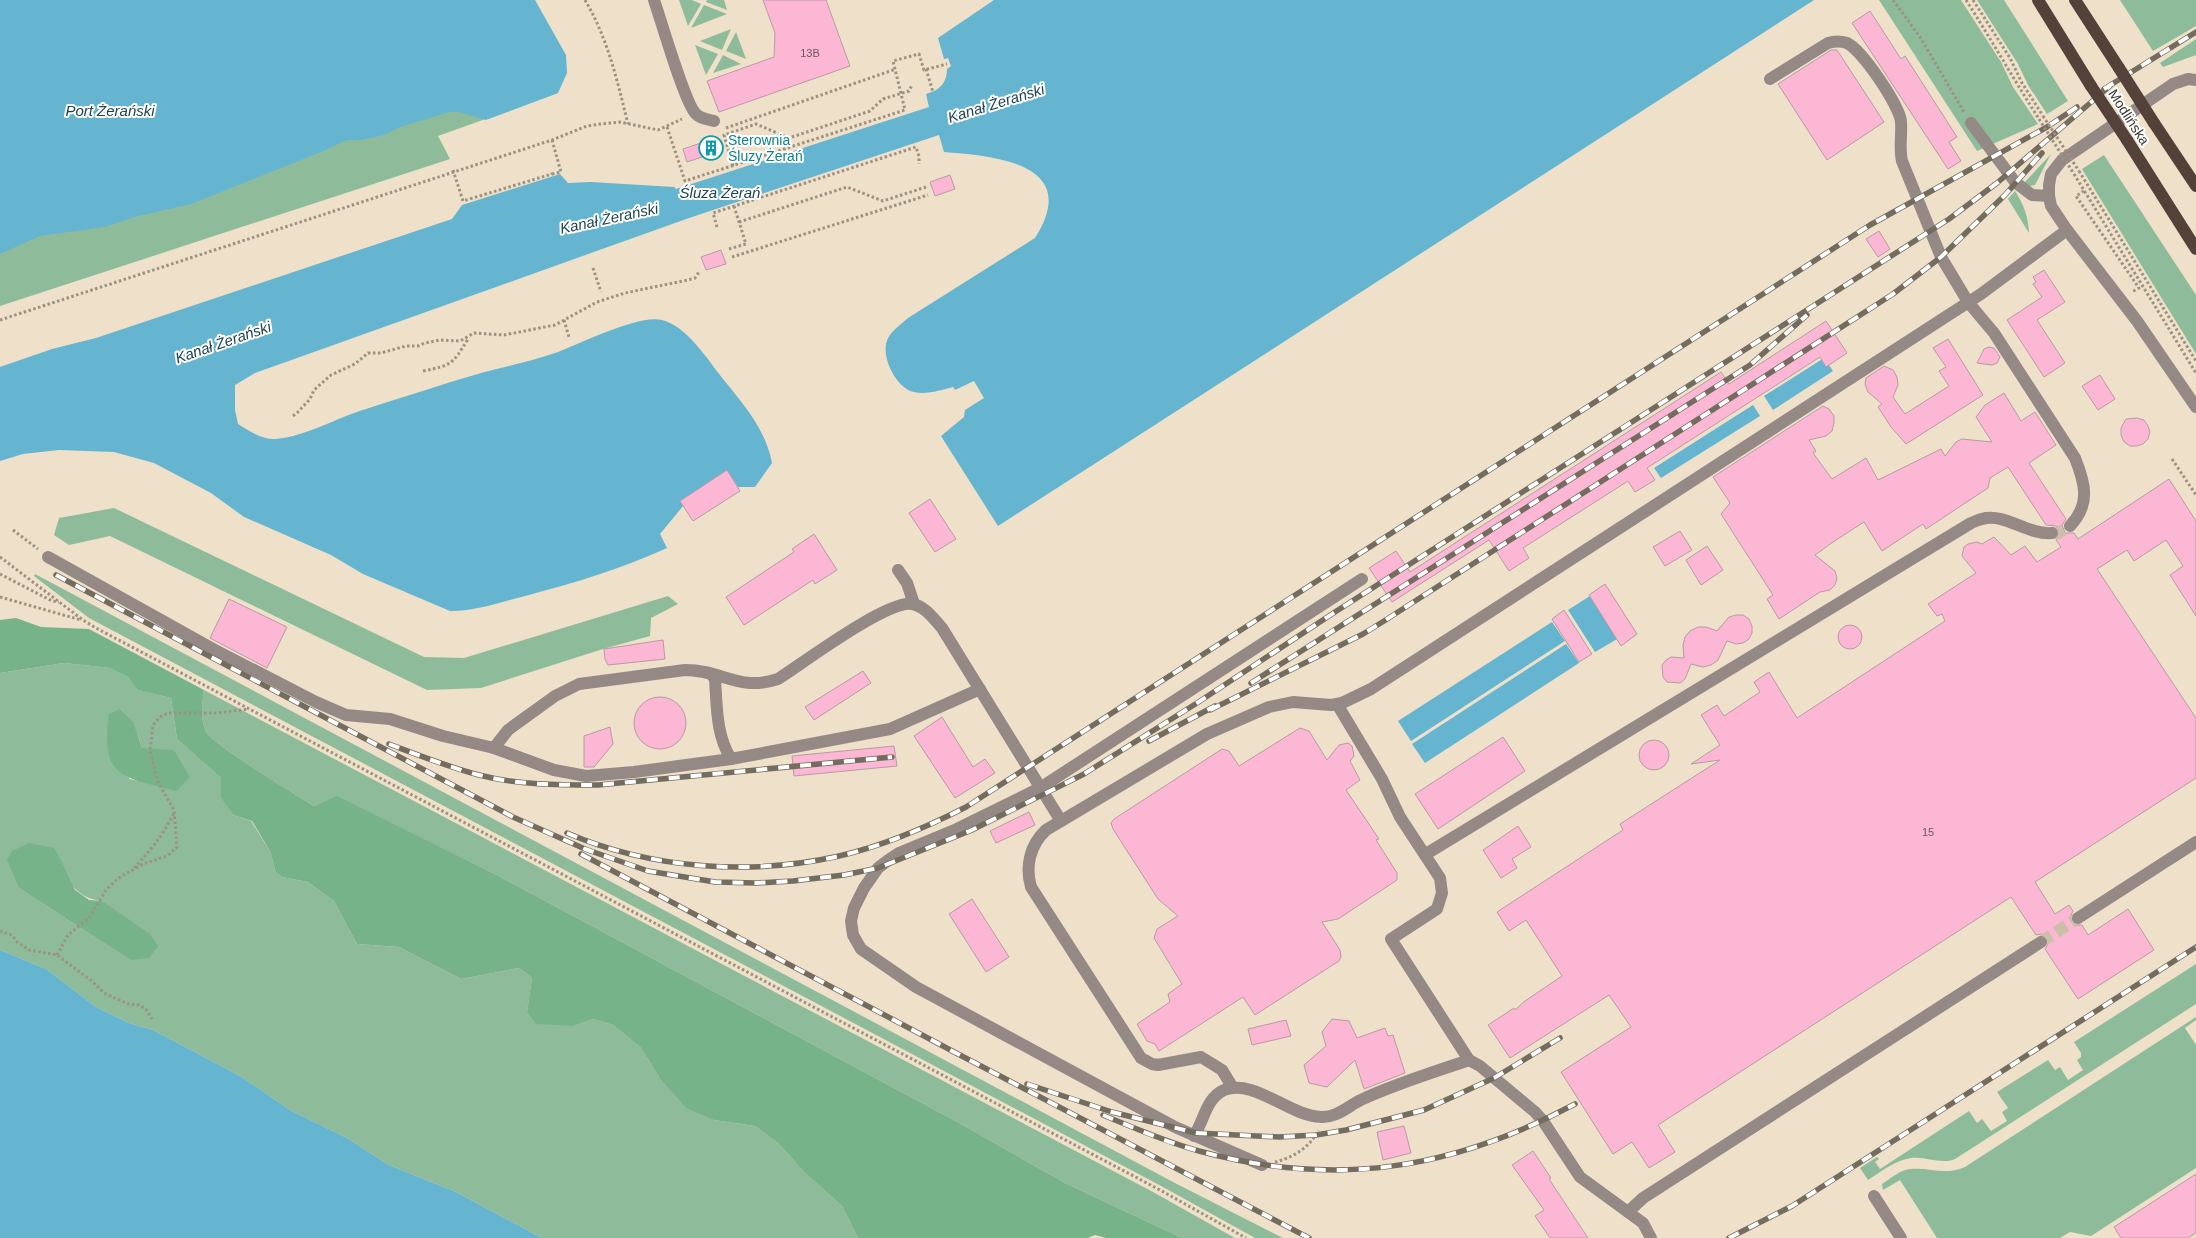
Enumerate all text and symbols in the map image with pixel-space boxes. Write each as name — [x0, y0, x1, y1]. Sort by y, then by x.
house number: 13B — [800, 47, 820, 59]
water label: Kanał Żerański — [946, 80, 1047, 126]
street label: Modlińska — [2105, 86, 2153, 148]
water label: Port Żerański — [65, 102, 155, 119]
place label: Sterownia Śluzy Żerań — [728, 132, 803, 164]
building icon: Sterownia Śluzy Żerań — [698, 135, 724, 161]
water label: Śluza Żerań — [680, 184, 760, 201]
water label: Kanał Żerański — [558, 199, 660, 237]
water label: Kanał Żerański — [173, 317, 274, 366]
house number: 15 — [1922, 826, 1934, 838]

